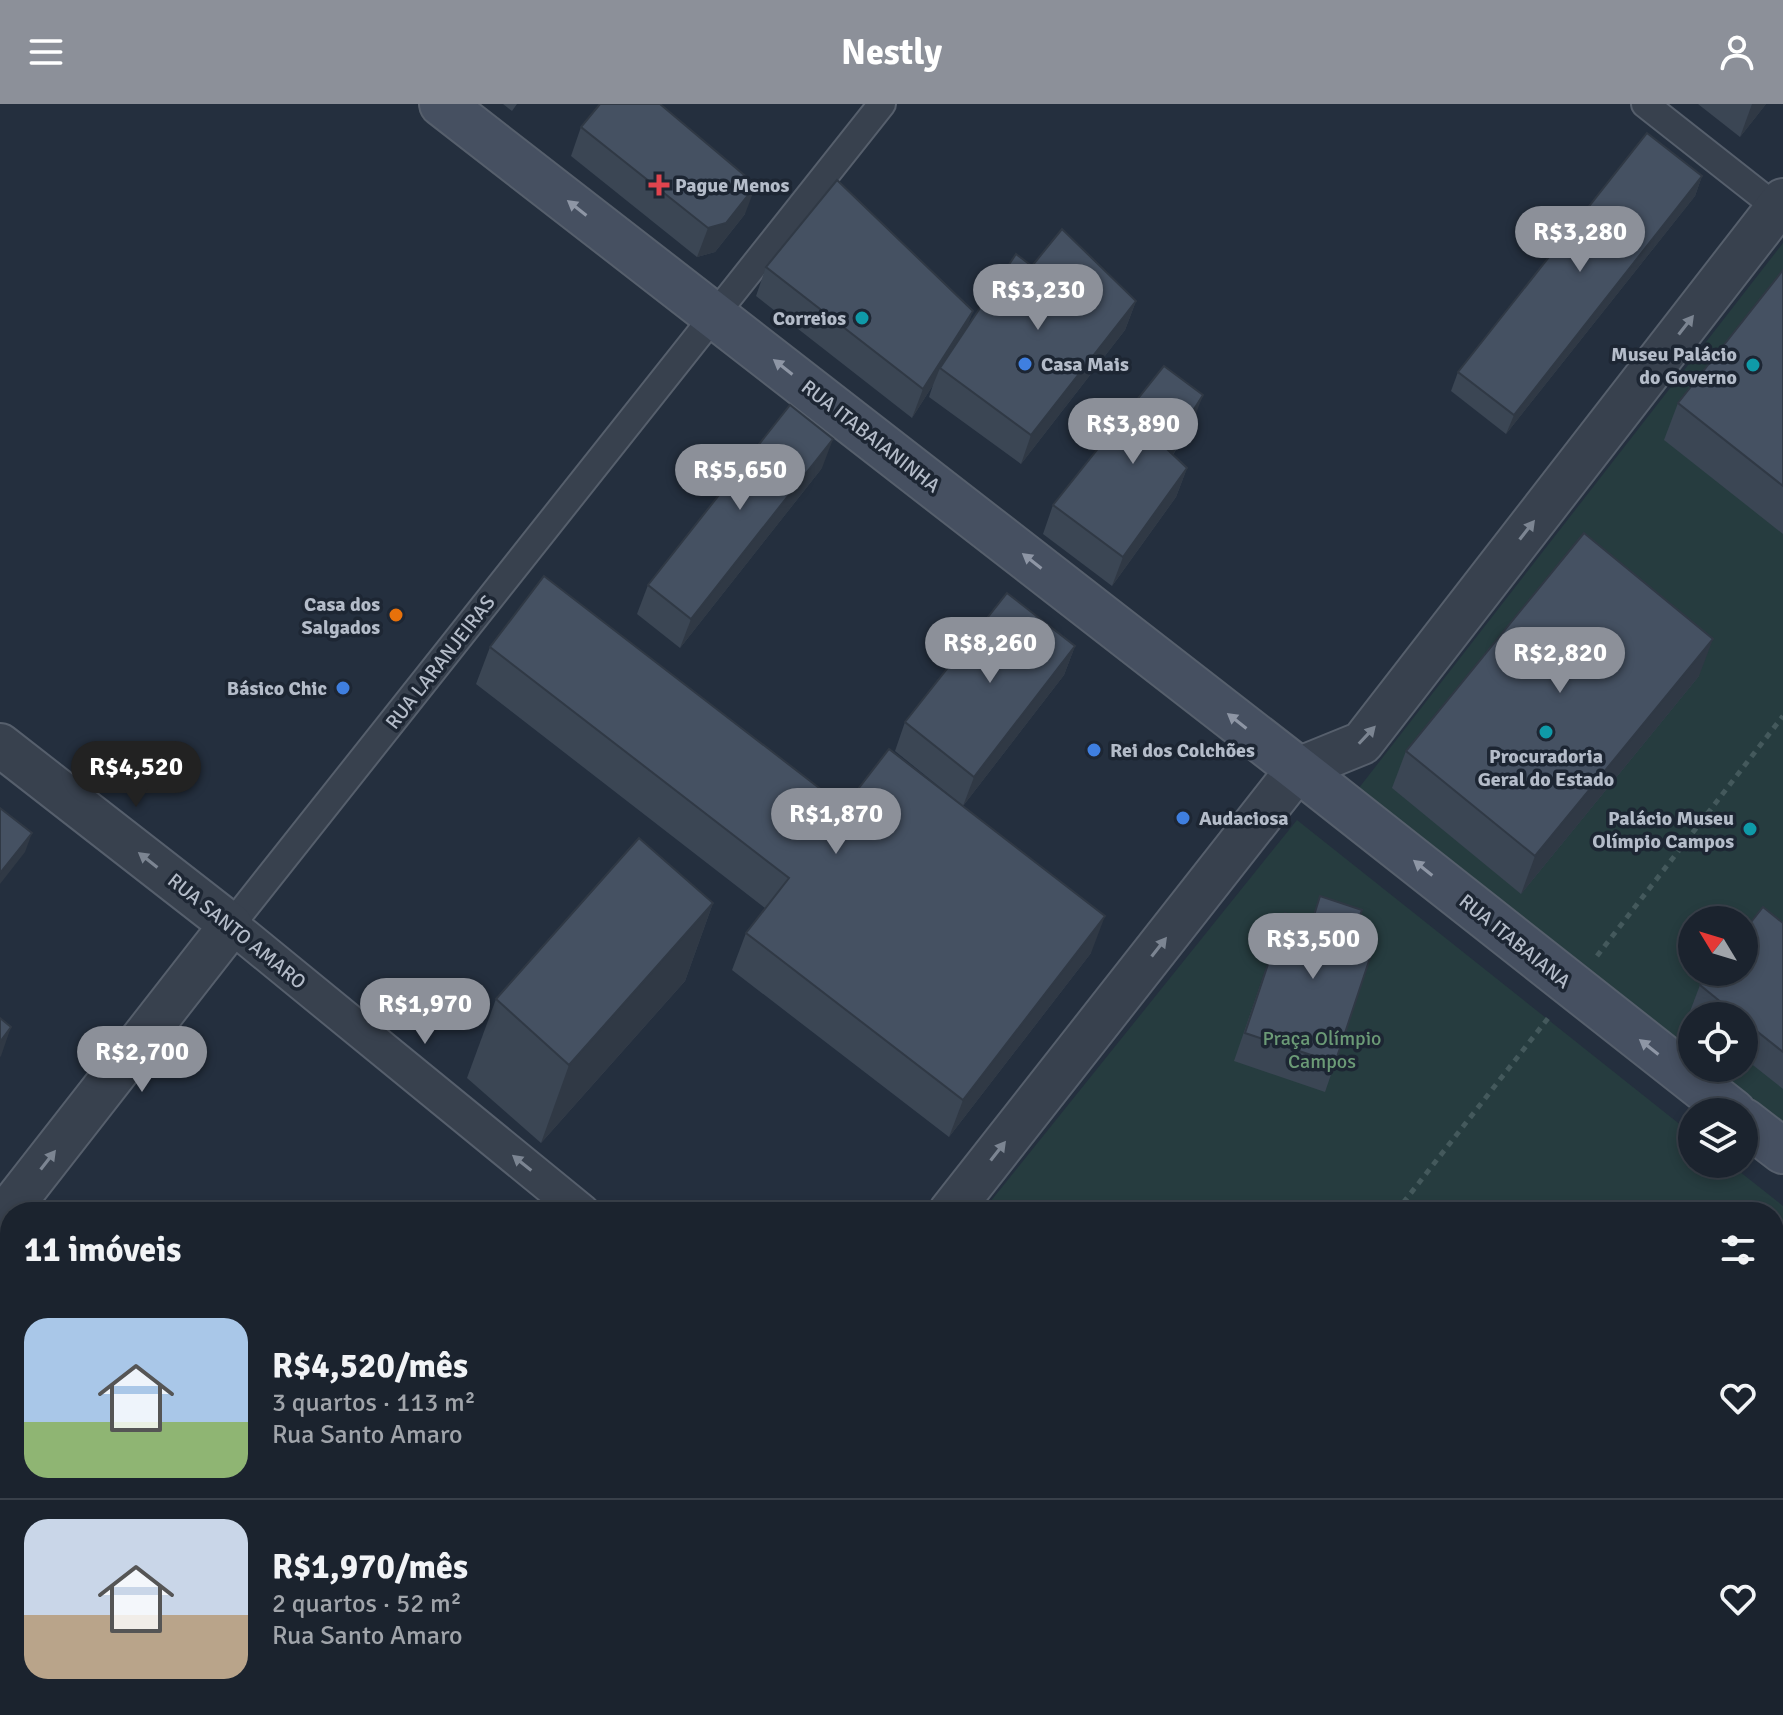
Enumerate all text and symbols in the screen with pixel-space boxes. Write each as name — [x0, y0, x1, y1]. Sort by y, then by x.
icon: menu — [24, 30, 68, 74]
text: Nestly — [841, 30, 942, 75]
icon: person — [1715, 30, 1759, 74]
place label: Pague Menos — [675, 173, 790, 198]
marker: Pague Menos — [650, 176, 668, 194]
one-way arrow — [567, 201, 587, 217]
pin: R$3,280 — [1506, 206, 1654, 274]
text: R$3,280 — [1533, 216, 1627, 248]
pin: R$3,230 — [964, 264, 1112, 332]
text: R$3,230 — [991, 274, 1085, 306]
place label: Correios — [773, 306, 846, 331]
marker: Correios — [853, 309, 871, 327]
one-way arrow — [1677, 315, 1694, 335]
place label: Museu Palácio do Governo — [1611, 342, 1737, 390]
place label: Casa Mais — [1041, 352, 1129, 377]
marker: Casa Mais — [1016, 355, 1034, 373]
marker: Museu Palácio do Governo — [1744, 356, 1762, 374]
one-way arrow — [773, 359, 793, 376]
street label: RUA ITABAIANINHA — [796, 374, 945, 498]
pin: R$3,890 — [1059, 398, 1207, 466]
text: R$3,890 — [1086, 408, 1180, 440]
pin: R$5,650 — [666, 444, 814, 512]
text: R$5,650 — [693, 454, 787, 486]
one-way arrow — [1518, 520, 1535, 541]
one-way arrow — [1022, 554, 1042, 570]
street label: RUA LARANJEIRAS — [380, 590, 500, 734]
place label: Casa dos Salgados — [301, 592, 380, 640]
marker: Casa dos Salgados — [387, 606, 405, 624]
pin: R$8,260 — [916, 617, 1064, 685]
text: R$8,260 — [943, 627, 1037, 659]
pin: R$2,820 — [1486, 627, 1634, 695]
text: R$2,820 — [1513, 637, 1607, 669]
place label: Básico Chic — [227, 676, 327, 701]
marker: Básico Chic — [334, 679, 352, 697]
one-way arrow — [1227, 714, 1247, 730]
marker: Procuradoria Geral do Estado — [1537, 723, 1555, 741]
one-way arrow — [1358, 725, 1376, 745]
place label: Rei dos Colchões — [1110, 738, 1255, 763]
pin: R$4,520 — [62, 741, 210, 809]
marker: Rei dos Colchões — [1085, 741, 1103, 759]
place label: Procuradoria Geral do Estado — [1478, 744, 1614, 792]
text: R$4,520 — [89, 751, 183, 783]
pin: R$1,870 — [762, 788, 910, 856]
text: R$1,870 — [789, 798, 883, 830]
place label: Audaciosa — [1199, 806, 1289, 831]
place label: Palácio Museu Olímpio Campos — [1592, 806, 1734, 854]
marker: Audaciosa — [1174, 809, 1192, 827]
marker: Palácio Museu Olímpio Campos — [1741, 820, 1759, 838]
one-way arrow — [138, 852, 158, 869]
one-way arrow — [1413, 861, 1433, 877]
street label: RUA SANTO AMARO — [163, 868, 311, 995]
street label: RUA ITABAIANA — [1454, 889, 1576, 994]
north arrow — [1678, 906, 1758, 986]
map controls — [1678, 906, 1758, 1178]
pin: R$3,500 — [1239, 913, 1387, 981]
text: R$3,500 — [1266, 923, 1360, 955]
one-way arrow — [1151, 937, 1167, 957]
pin: R$1,970 — [351, 978, 499, 1046]
text: R$1,970 — [378, 988, 472, 1020]
button: locate — [1678, 1002, 1758, 1082]
pin: R$2,700 — [68, 1026, 216, 1094]
park label: Praça Olímpio Campos — [1263, 1026, 1382, 1074]
text: R$2,700 — [95, 1036, 189, 1068]
one-way arrow — [1639, 1039, 1659, 1056]
button: layers — [1678, 1098, 1758, 1178]
one-way arrow — [990, 1141, 1006, 1161]
one-way arrow — [39, 1150, 56, 1170]
one-way arrow — [511, 1154, 532, 1171]
icon: filters — [1716, 1228, 1760, 1272]
text: 11 imóveis — [24, 1229, 181, 1271]
text: R$4,520/mês — [272, 1345, 468, 1387]
icon: home — [88, 1350, 184, 1446]
icon: heart — [1716, 1376, 1760, 1420]
text: 3 quartos · 113 m² — [272, 1387, 476, 1419]
text: Rua Santo Amaro — [272, 1419, 462, 1451]
text: R$1,970/mês — [272, 1546, 468, 1588]
icon: home — [88, 1551, 184, 1647]
icon: heart — [1716, 1577, 1760, 1621]
text: 2 quartos · 52 m² — [272, 1588, 462, 1620]
text: Rua Santo Amaro — [272, 1620, 462, 1652]

